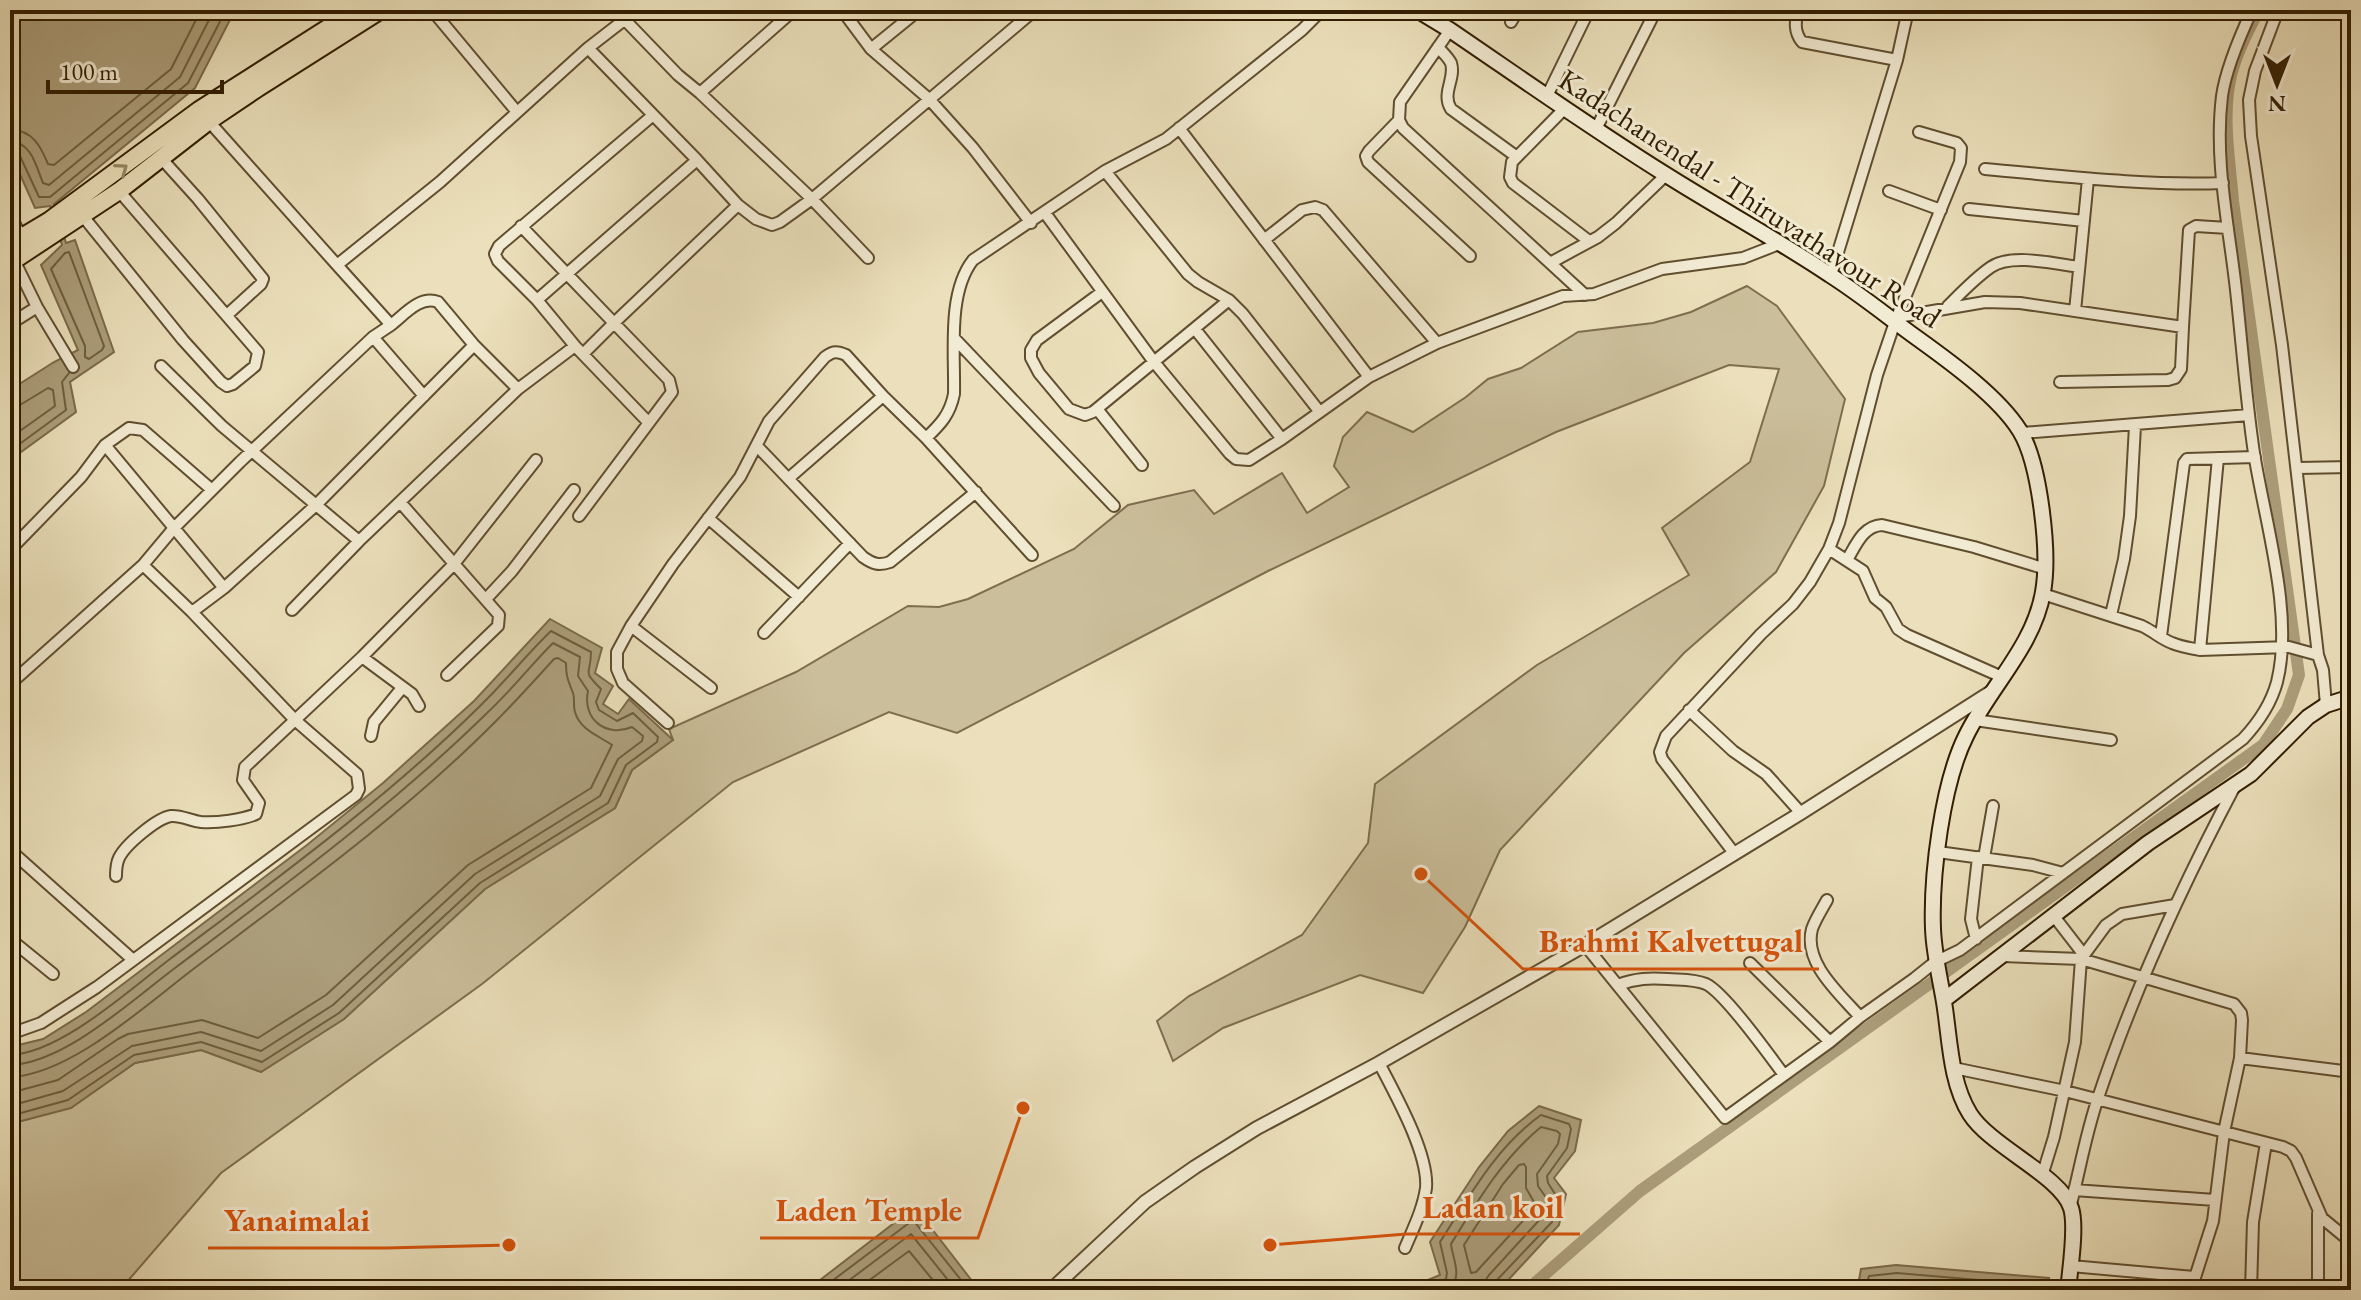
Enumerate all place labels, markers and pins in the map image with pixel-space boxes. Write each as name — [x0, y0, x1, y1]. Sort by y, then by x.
callout: Brahmi Kalvettugal — [1523, 913, 1819, 969]
callout: Ladan koil — [1406, 1178, 1580, 1234]
callout: Laden Temple — [760, 1182, 978, 1238]
callout: Yanaimalai — [208, 1192, 386, 1248]

